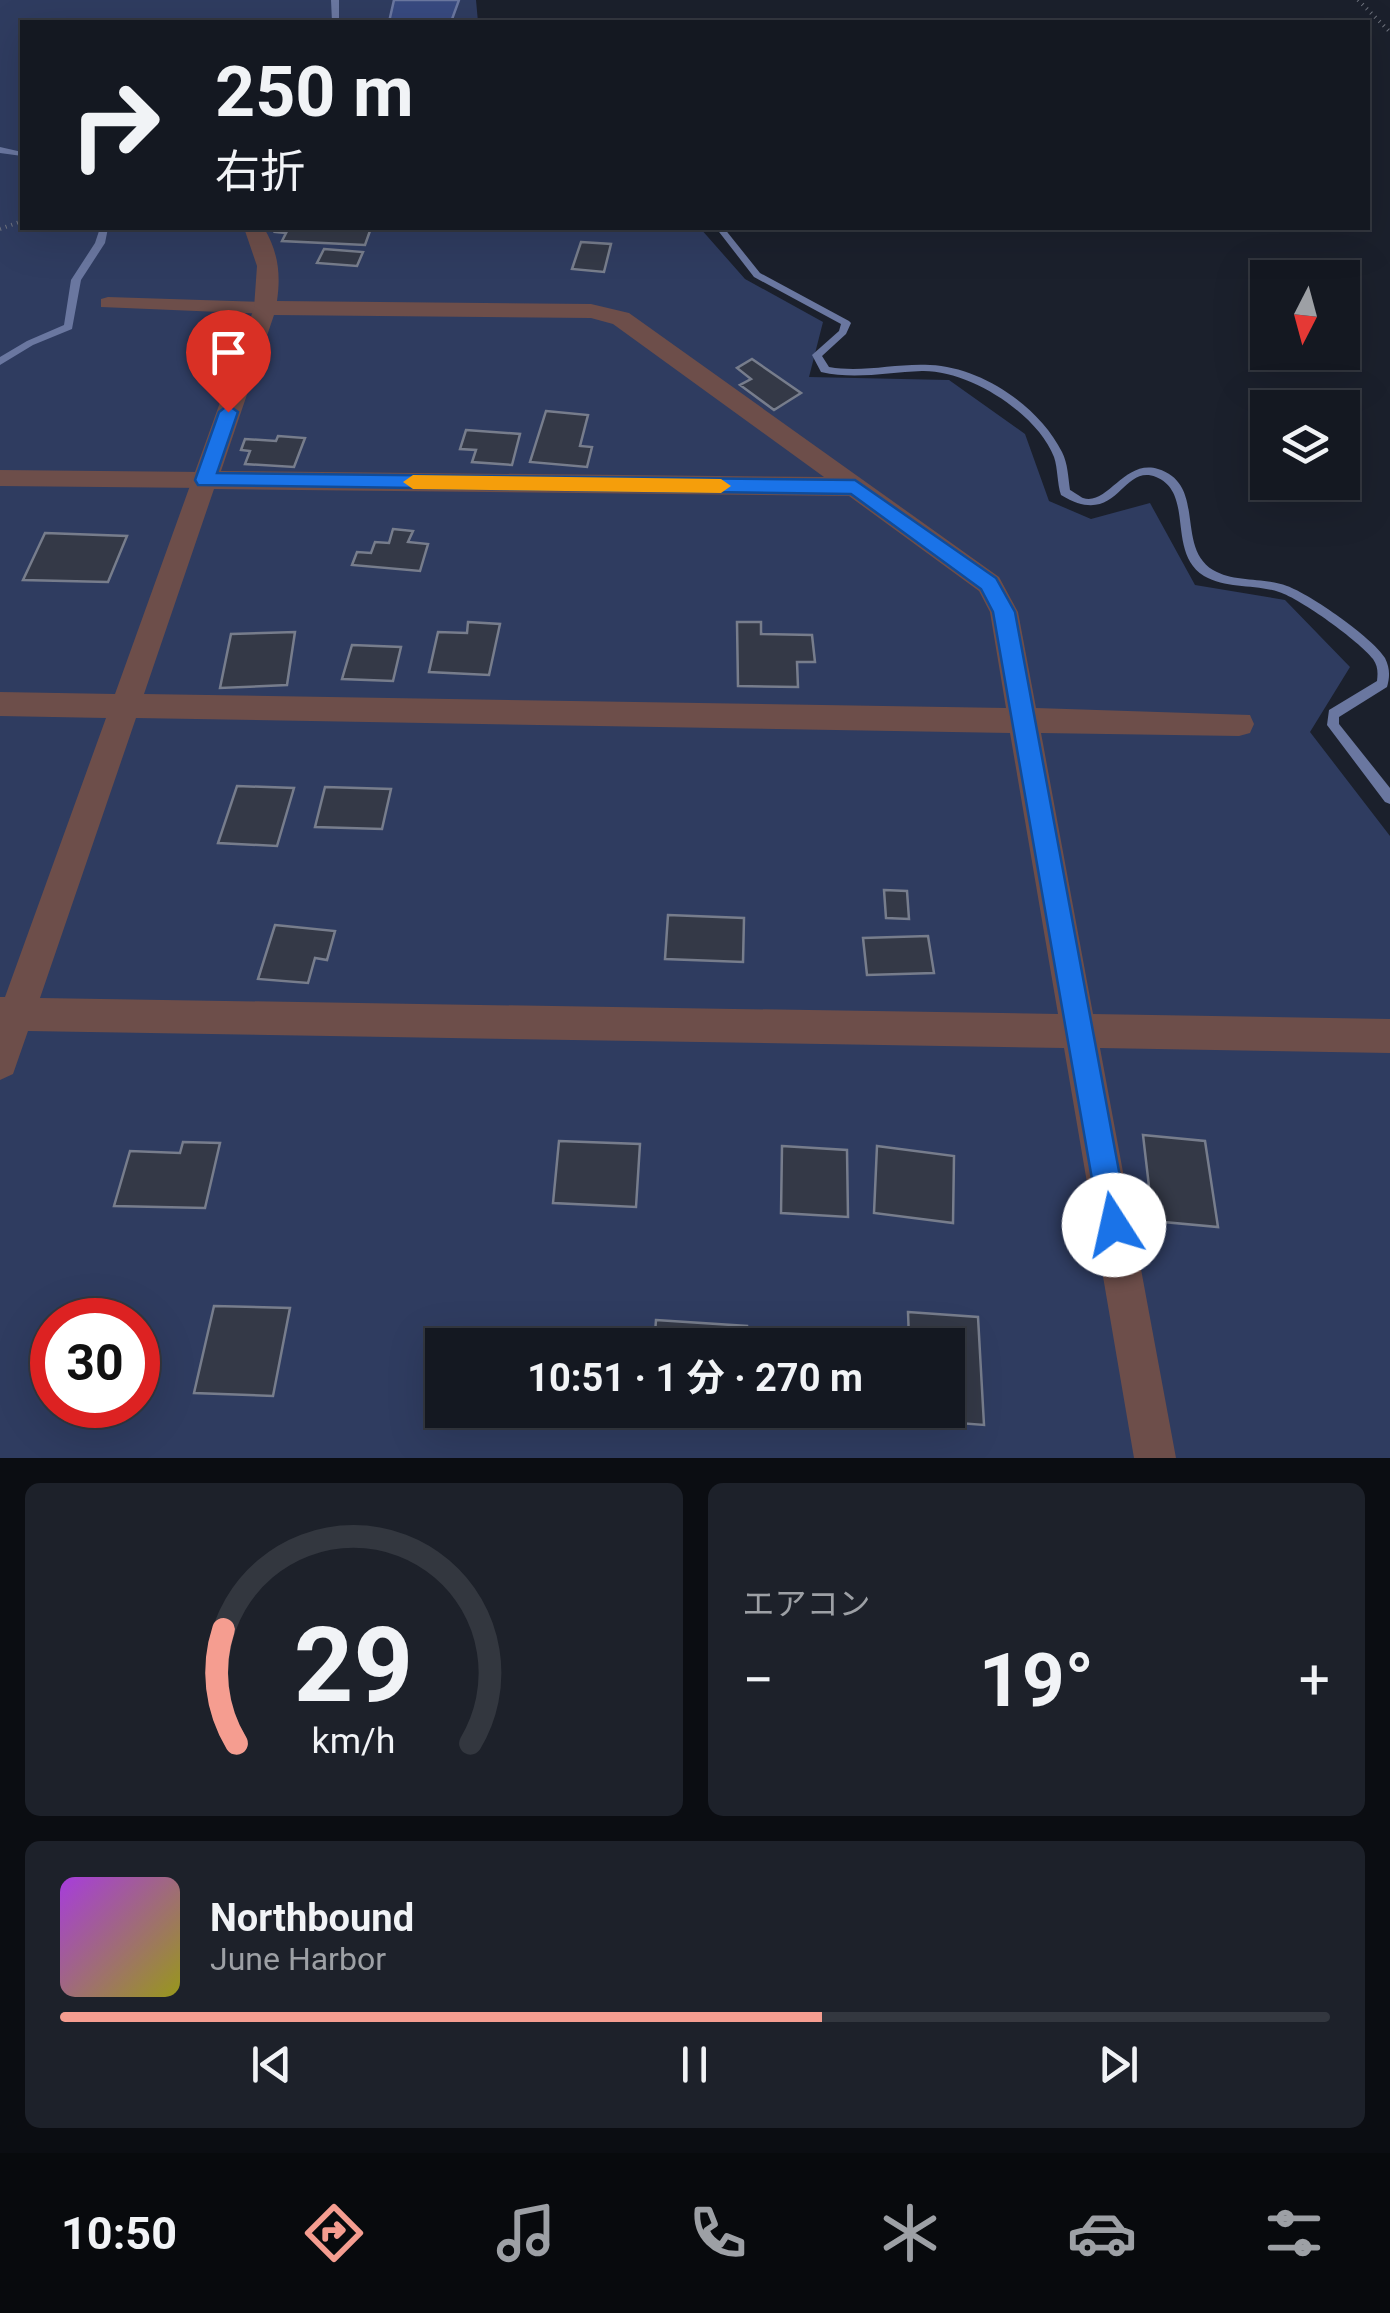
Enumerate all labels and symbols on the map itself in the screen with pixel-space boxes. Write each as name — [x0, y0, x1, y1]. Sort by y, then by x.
north arrow — [1250, 260, 1360, 370]
pin — [186, 310, 271, 413]
position arrow — [1062, 1173, 1166, 1277]
speed limit sign: 30 — [30, 1298, 160, 1428]

